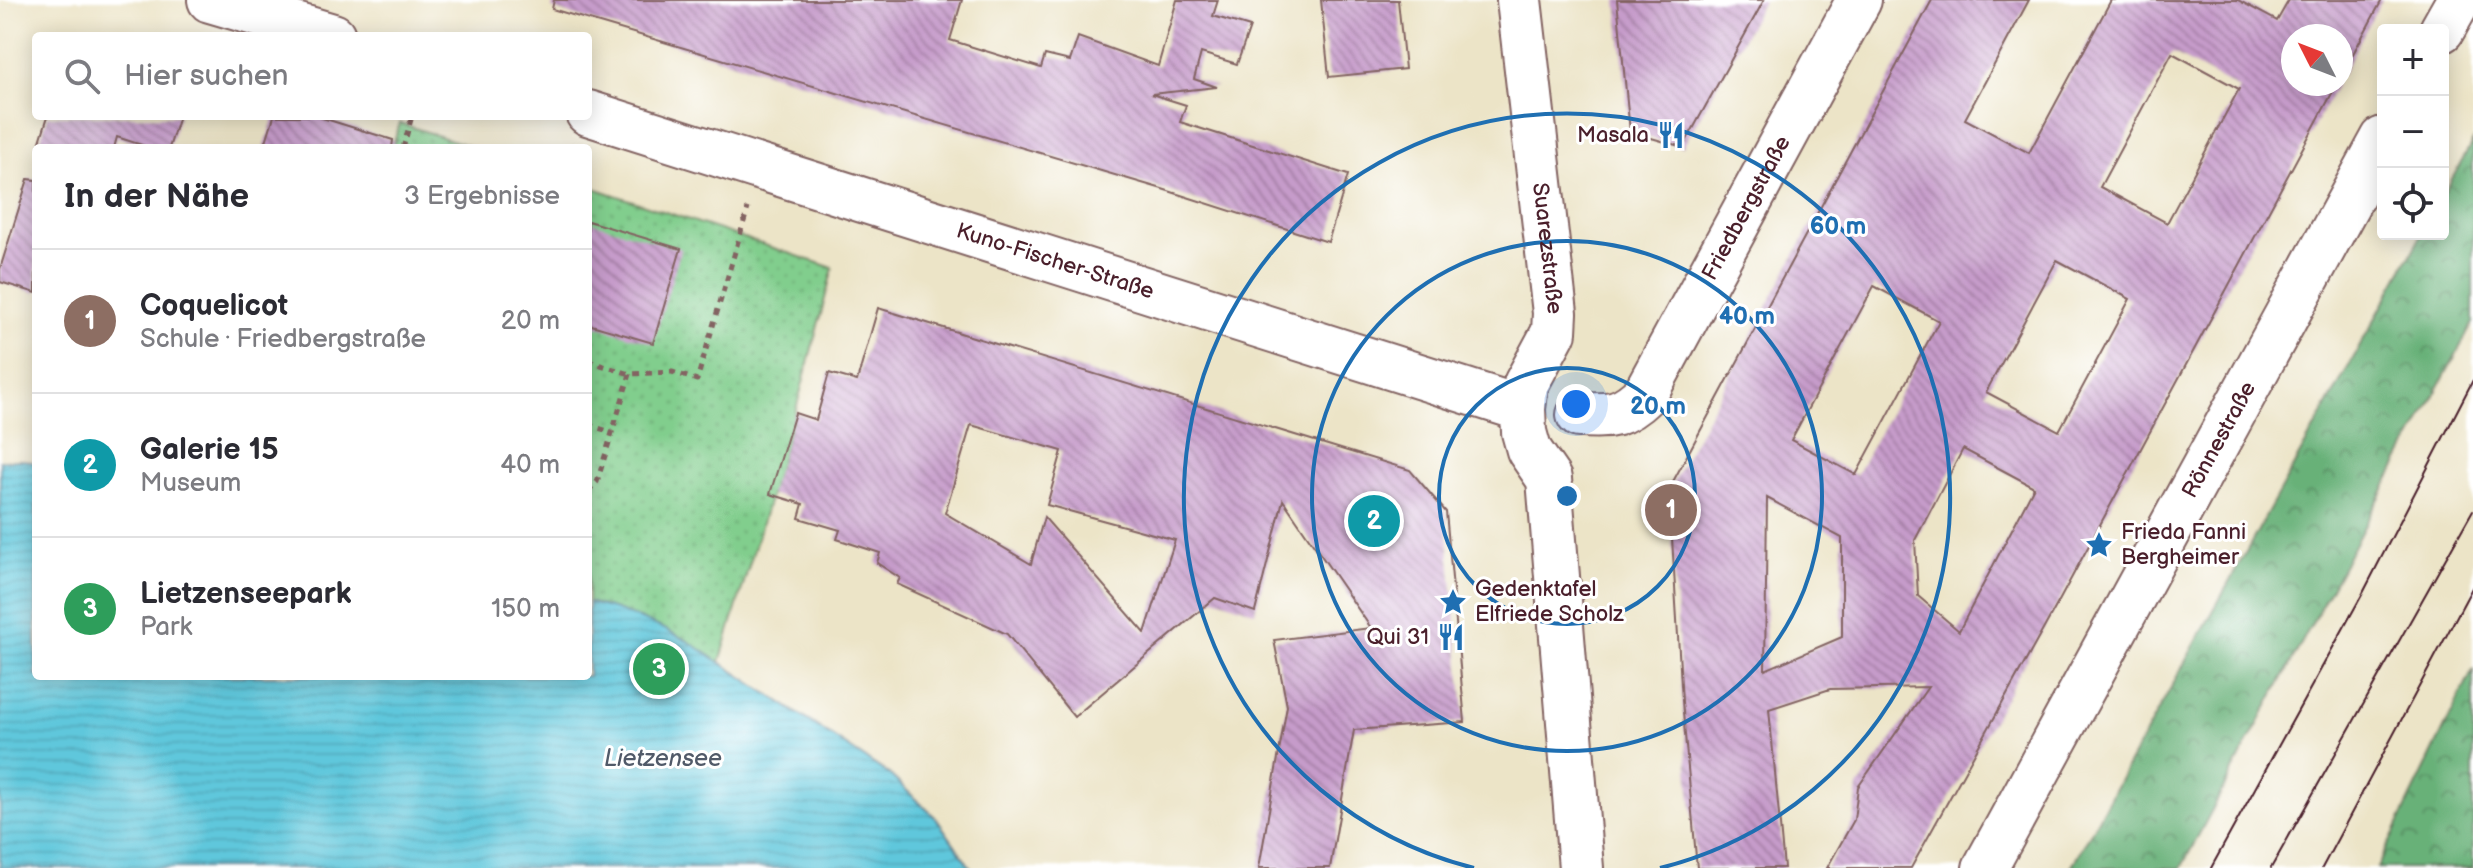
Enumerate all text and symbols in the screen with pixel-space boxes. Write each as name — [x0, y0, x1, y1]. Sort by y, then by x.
north arrow — [2281, 24, 2353, 96]
map controls — [2377, 24, 2449, 240]
button: + — [2377, 24, 2449, 96]
search box — [32, 32, 592, 120]
icon: search — [60, 54, 104, 98]
text: Hier suchen — [124, 58, 289, 94]
button: − — [2377, 96, 2449, 168]
restaurant icon: Masala — [1656, 120, 1686, 150]
place label: Masala — [1577, 122, 1649, 149]
street label: Friedbergstraße — [1696, 131, 1796, 285]
button: locate — [2377, 168, 2449, 240]
text: In der Nähe — [64, 176, 249, 217]
text: 3 Ergebnisse — [404, 181, 560, 212]
street label: Suarezstraße — [1527, 181, 1569, 316]
text: 60 m — [1810, 212, 1866, 241]
street label: Kuno-Fischer-Straße — [953, 217, 1157, 305]
text: Coquelicot — [140, 288, 288, 324]
text: 40 m — [1719, 302, 1775, 331]
text: 1 — [85, 306, 95, 337]
text: 20 m — [501, 306, 560, 337]
text: Schule · Friedbergstraße — [140, 324, 426, 355]
street label: Rönnestraße — [2176, 377, 2262, 503]
your location — [1556, 384, 1596, 424]
text: 20 m — [1630, 392, 1686, 421]
text: Galerie 15 — [140, 432, 279, 468]
text: 2 — [82, 450, 98, 481]
text: 40 m — [500, 450, 560, 481]
text: Museum — [140, 468, 241, 499]
pin: 1 — [1645, 480, 1697, 540]
centre of rings — [1553, 482, 1581, 510]
pin: 2 — [1348, 491, 1400, 551]
place label: Frieda Fanni Bergheimer — [2121, 519, 2246, 571]
place icon: Frieda Fanni Bergheimer — [2084, 530, 2114, 560]
text: Lietzenseepark — [140, 576, 351, 612]
place label: Gedenktafel Elfriede Scholz — [1475, 576, 1624, 628]
place icon: Gedenktafel Elfriede Scholz — [1438, 587, 1468, 617]
text: 3 — [82, 594, 98, 625]
text: 150 m — [491, 594, 560, 625]
text: Park — [140, 612, 192, 643]
restaurant icon: Qui 31 — [1436, 622, 1466, 652]
place label: Qui 31 — [1366, 624, 1429, 651]
pin: 3 — [633, 639, 685, 699]
water label: Lietzensee — [604, 744, 722, 773]

